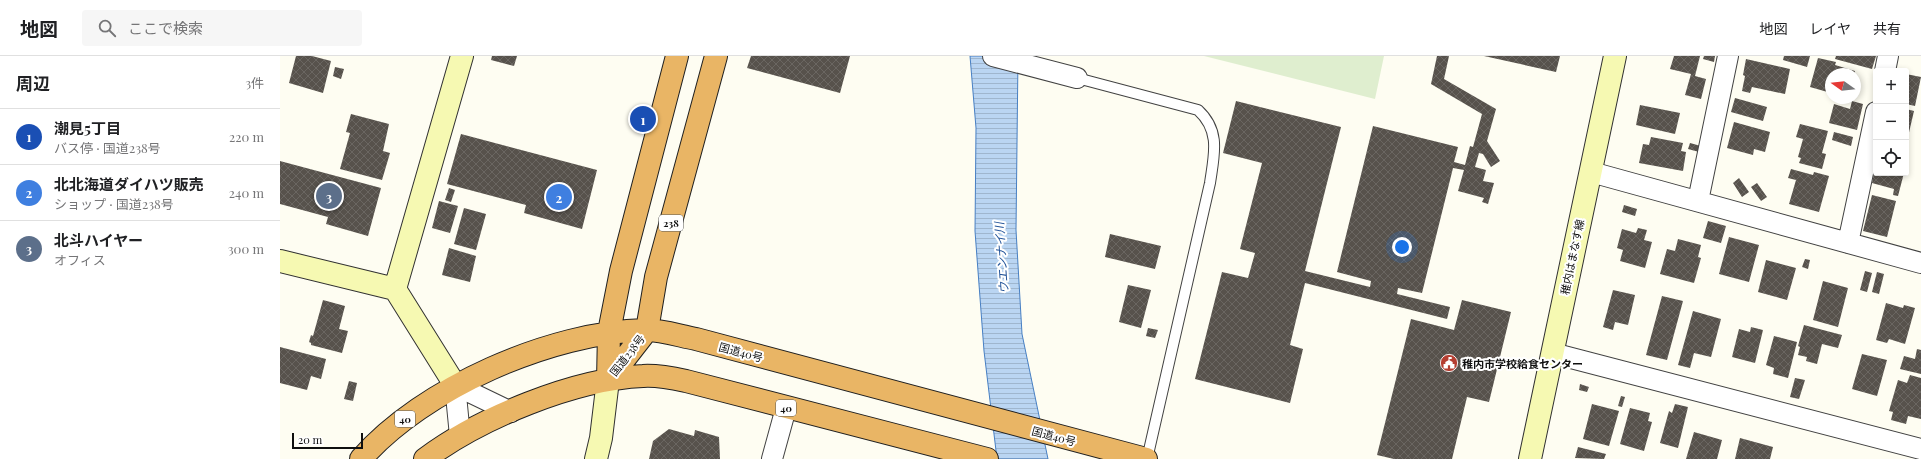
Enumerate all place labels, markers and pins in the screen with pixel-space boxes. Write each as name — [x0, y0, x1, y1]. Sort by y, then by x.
pin: 1 — [630, 104, 656, 134]
pin: 3 — [316, 181, 342, 211]
pin: 2 — [546, 182, 572, 212]
public building icon: 稚内市学校給食センター — [1439, 353, 1459, 373]
place label: 稚内市学校給食センター — [1462, 356, 1583, 371]

